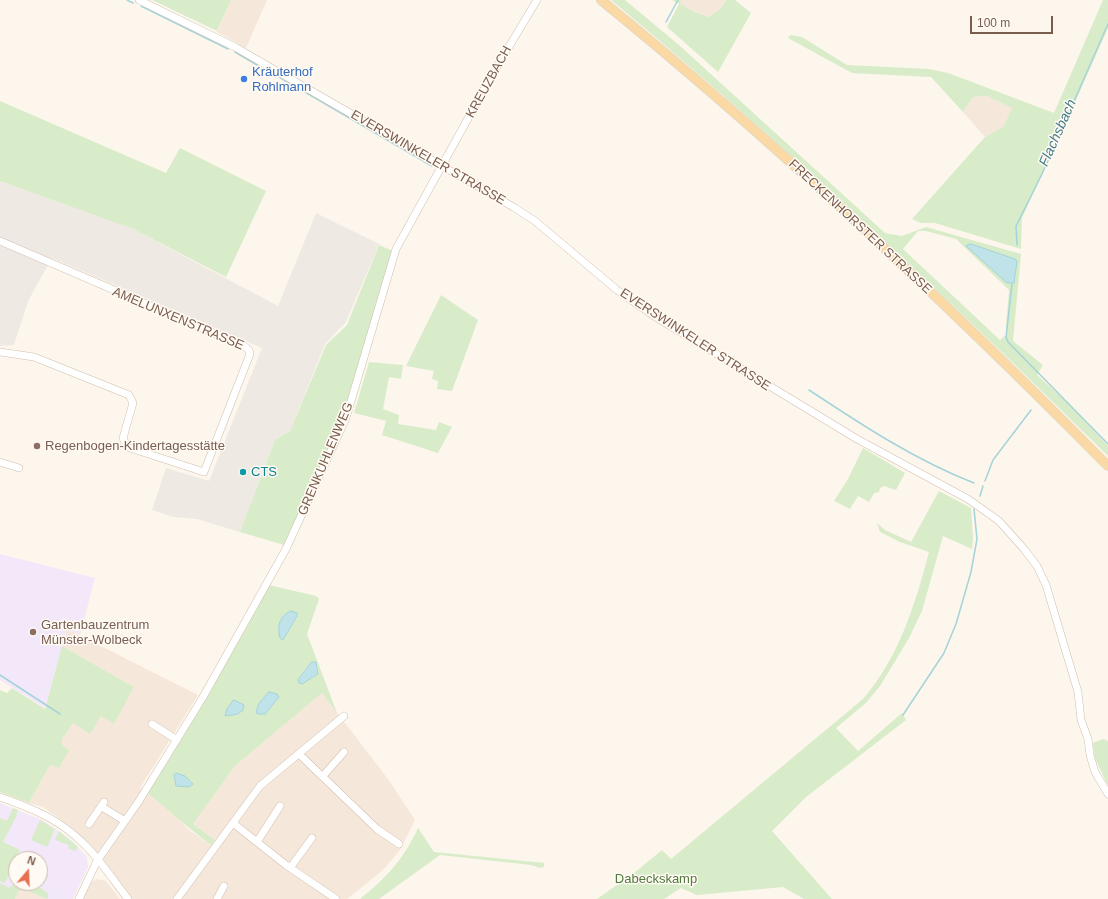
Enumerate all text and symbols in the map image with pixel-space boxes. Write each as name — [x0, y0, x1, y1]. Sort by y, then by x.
scale bar — [972, 8, 1055, 34]
text: 100 m — [977, 16, 1010, 30]
street label: KREUZBACH — [463, 43, 515, 121]
place label: Kräuterhof Rohlmann — [252, 64, 313, 95]
marker: Kräuterhof Rohlmann — [239, 74, 249, 84]
water label: Flachsbach — [1036, 97, 1080, 169]
street label: EVERSWINKELER STRASSE — [348, 107, 508, 209]
street label: FRECKENHORSTER STRASSE — [785, 157, 935, 297]
street label: AMELUNXENSTRASSE — [110, 284, 246, 354]
street label: EVERSWINKELER STRASSE — [617, 285, 773, 395]
street label: GRENKUHLENWEG — [295, 400, 357, 518]
place label: Regenbogen-Kindertagesstätte — [45, 438, 225, 454]
marker: Regenbogen-Kindertagesstätte — [32, 441, 42, 451]
place label: CTS — [251, 464, 277, 480]
marker: CTS — [238, 467, 248, 477]
place label: Gartenbauzentrum Münster-Wolbeck — [41, 617, 149, 648]
marker: Gartenbauzentrum Münster-Wolbeck — [28, 627, 38, 637]
north arrow — [8, 851, 48, 891]
text: N — [26, 854, 37, 868]
park label: Dabeckskamp — [615, 871, 697, 887]

